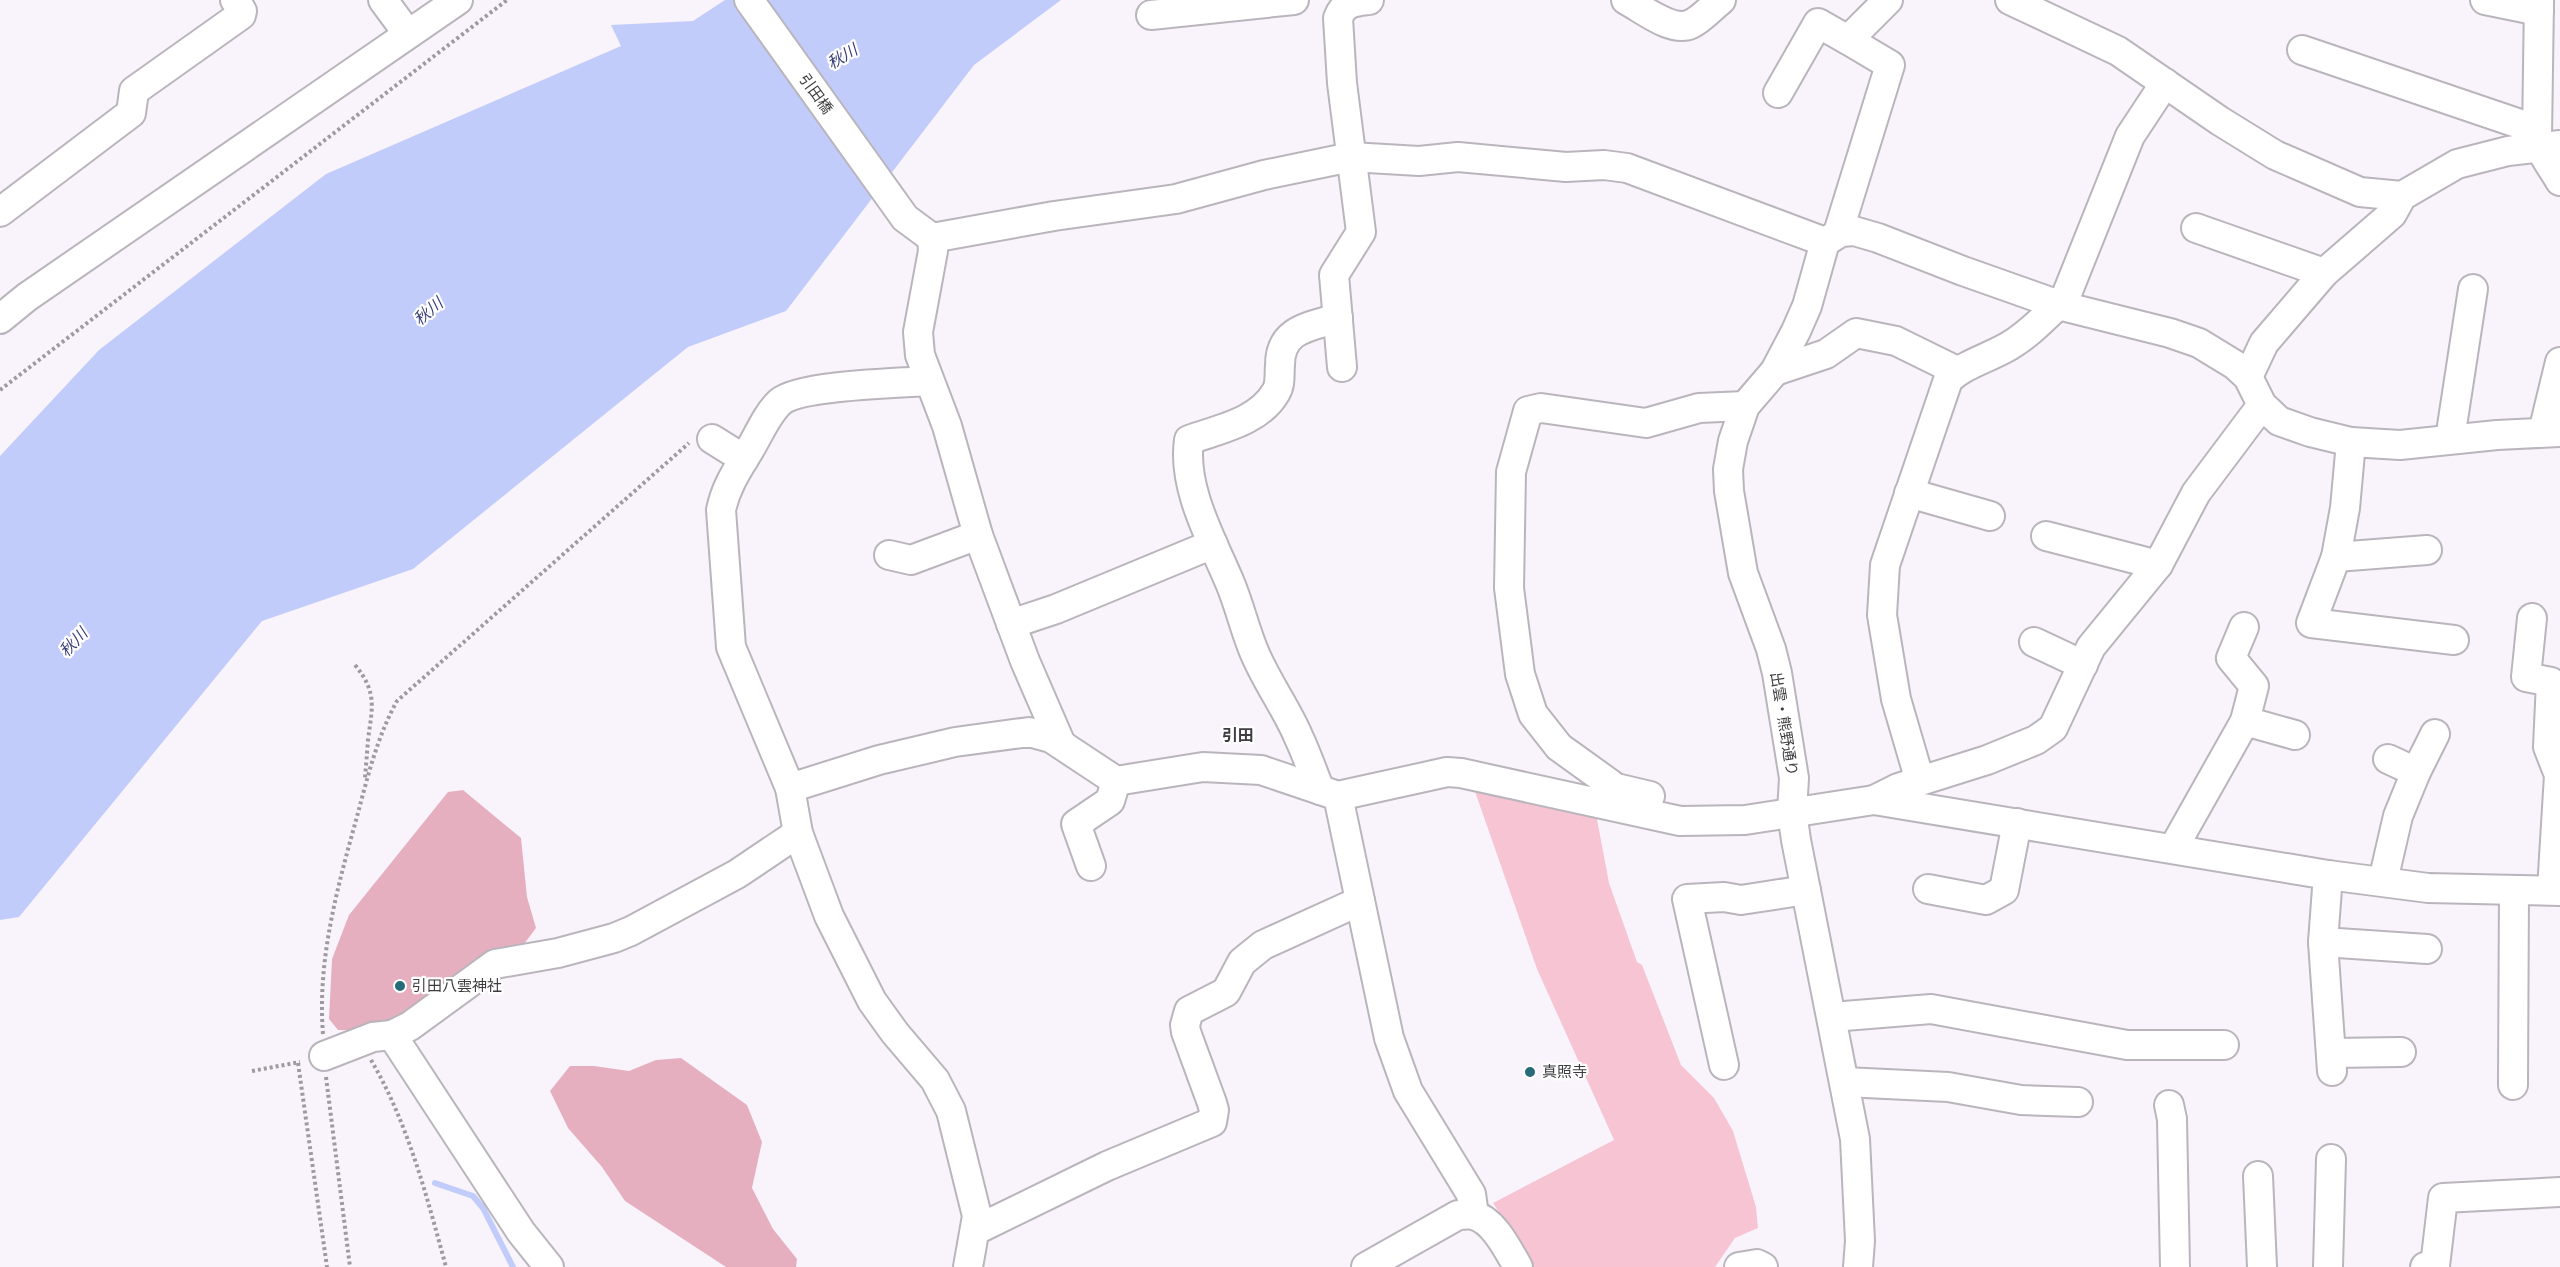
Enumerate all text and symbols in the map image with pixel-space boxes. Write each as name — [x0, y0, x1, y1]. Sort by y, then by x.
water label: 秋川 — [823, 38, 863, 73]
street label: 引田橋 — [795, 70, 837, 117]
water label: 秋川 — [409, 292, 448, 329]
water label: 秋川 — [55, 622, 93, 661]
street label: 出雲・熊野通り — [1767, 671, 1802, 777]
district label: 引田 — [1222, 725, 1254, 745]
place label: 引田八雲神社 — [412, 976, 502, 995]
marker: 引田八雲神社 — [393, 979, 407, 993]
place label: 真照寺 — [1542, 1062, 1587, 1081]
marker: 真照寺 — [1523, 1065, 1537, 1079]

